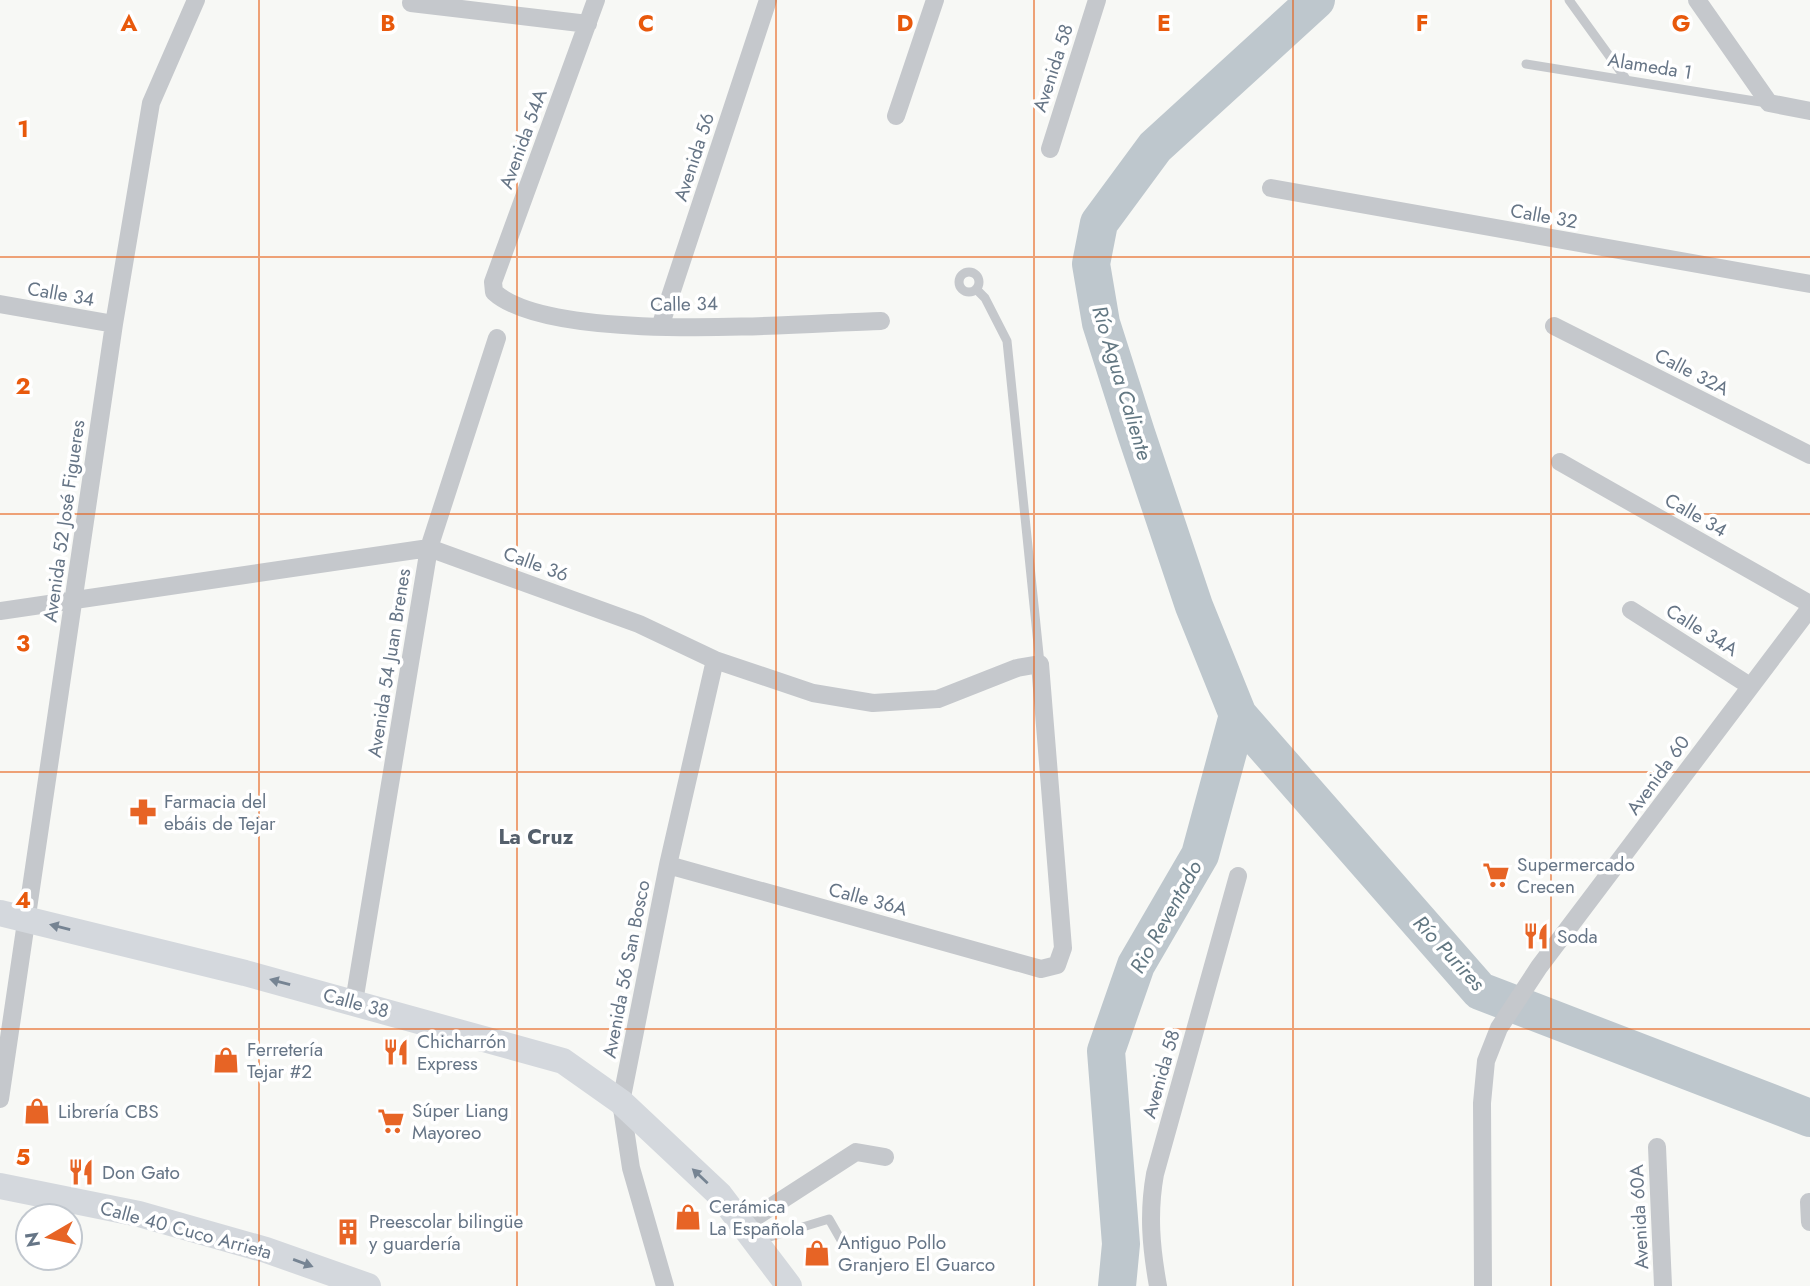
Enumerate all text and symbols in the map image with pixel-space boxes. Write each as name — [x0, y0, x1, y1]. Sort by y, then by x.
text: A — [120, 6, 138, 40]
text: B — [380, 6, 396, 40]
text: C — [638, 6, 654, 40]
text: D — [897, 6, 914, 40]
text: E — [1157, 6, 1171, 40]
text: F — [1416, 6, 1428, 40]
text: G — [1672, 6, 1690, 40]
street label: Avenida 58 — [1026, 20, 1080, 116]
street label: Alameda 1 — [1606, 46, 1694, 86]
street label: Avenida 54A — [492, 85, 554, 193]
street label: Avenida 56 — [667, 109, 721, 205]
text: 1 — [17, 112, 29, 146]
street label: Calle 32 — [1508, 197, 1580, 235]
street label: Calle 34 — [25, 275, 97, 313]
street label: Calle 34 — [650, 290, 718, 318]
water label: Río Agua Caliente — [1084, 302, 1160, 464]
street label: Calle 32A — [1650, 342, 1734, 402]
text: 2 — [15, 369, 31, 403]
street label: Avenida 52 José Figueres — [36, 418, 92, 624]
street label: Calle 34 — [1660, 486, 1732, 544]
street label: Calle 36 — [500, 540, 572, 588]
street label: Avenida 54 Juan Brenes — [361, 566, 417, 759]
street label: Calle 34A — [1661, 597, 1744, 663]
text: 3 — [16, 626, 30, 660]
street label: Avenida 60 — [1620, 730, 1696, 820]
place label: Farmacia del ebáis de Tejar — [164, 788, 276, 837]
pharmacy icon: Farmacia del ebáis de Tejar — [128, 797, 158, 827]
district label: La Cruz — [498, 822, 574, 852]
place label: Supermercado Crecen — [1517, 851, 1635, 900]
water label: Rio Reventado — [1123, 855, 1209, 979]
supermarket icon: Supermercado Crecen — [1481, 860, 1511, 890]
street label: Calle 36A — [826, 876, 911, 923]
street label: Avenida 56 San Bosco — [596, 878, 656, 1060]
text: 4 — [15, 883, 31, 917]
water label: Río Purires — [1406, 909, 1492, 998]
restaurant icon: Soda — [1521, 921, 1551, 951]
one-way arrow — [48, 922, 70, 933]
place label: Soda — [1557, 923, 1598, 950]
one-way arrow — [269, 976, 291, 987]
street label: Calle 38 — [320, 981, 392, 1025]
street label: Avenida 58 — [1135, 1026, 1187, 1122]
place label: Chicharrón Express — [417, 1028, 506, 1077]
place label: Ferretería Tejar #2 — [247, 1036, 323, 1085]
restaurant icon: Chicharrón Express — [381, 1037, 411, 1067]
shop icon: Ferretería Tejar #2 — [211, 1045, 241, 1075]
shop icon: Librería CBS — [22, 1096, 52, 1126]
place label: Súper Liang Mayoreo — [412, 1097, 509, 1146]
place label: Librería CBS — [58, 1098, 159, 1125]
supermarket icon: Súper Liang Mayoreo — [376, 1106, 406, 1136]
text: 5 — [16, 1140, 30, 1174]
restaurant icon: Don Gato — [66, 1157, 96, 1187]
place label: Don Gato — [102, 1159, 180, 1186]
street label: Avenida 60A — [1623, 1163, 1655, 1270]
one-way arrow — [691, 1168, 709, 1184]
place label: Cerámica La Española — [709, 1193, 804, 1242]
street label: Calle 40 Cuco Arrieta — [97, 1194, 275, 1266]
north arrow — [14, 1202, 84, 1272]
shop icon: Cerámica La Española — [673, 1202, 703, 1232]
place label: Preescolar bilingüe y guardería — [369, 1208, 524, 1257]
building icon: Preescolar bilingüe y guardería — [333, 1217, 363, 1247]
place label: Antiguo Pollo Granjero El Guarco — [838, 1229, 995, 1278]
text: N — [18, 1230, 47, 1249]
shop icon: Antiguo Pollo Granjero El Guarco — [802, 1238, 832, 1268]
one-way arrow — [293, 1258, 314, 1269]

